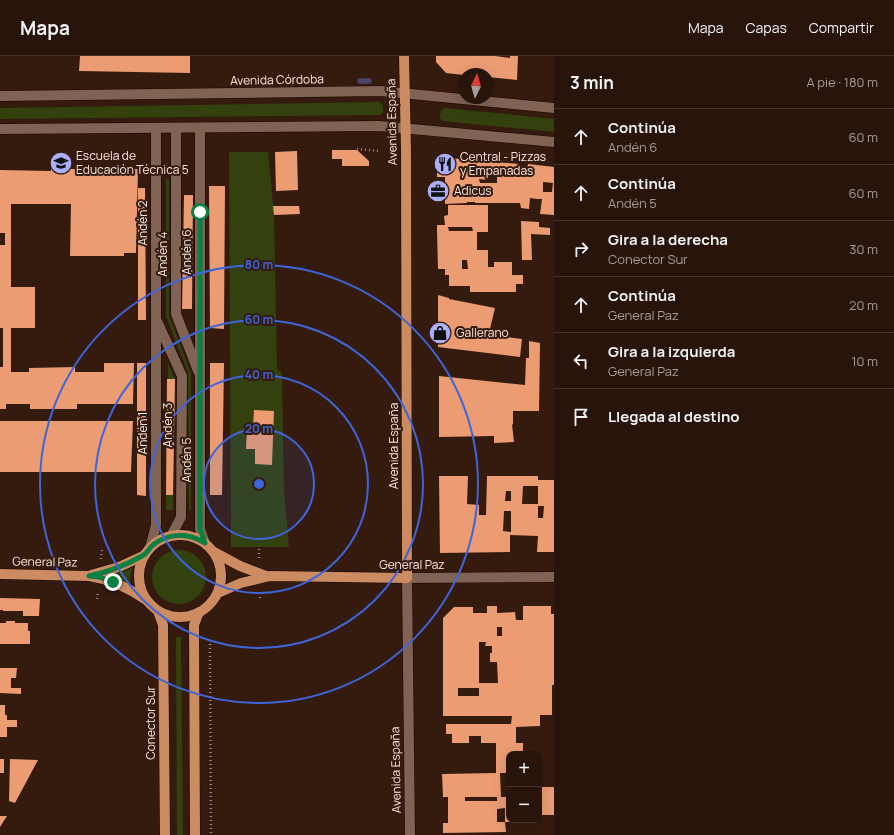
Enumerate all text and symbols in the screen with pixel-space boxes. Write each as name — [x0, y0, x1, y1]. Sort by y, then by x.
text: Mapa — [20, 15, 70, 41]
text: Mapa — [688, 18, 724, 37]
text: Capas — [746, 18, 787, 37]
text: Compartir — [809, 18, 874, 37]
north arrow — [458, 68, 494, 104]
street label: Avenida Córdoba — [230, 70, 324, 89]
text: 3 min — [570, 71, 614, 94]
text: A pie · 180 m — [807, 73, 878, 91]
street label: Avenida España — [382, 79, 401, 165]
text: Continúa — [608, 117, 676, 138]
icon: ahead — [570, 126, 592, 148]
text: 60 m — [848, 128, 878, 146]
text: Andén 6 — [608, 138, 657, 156]
place label: Escuela de Educación Técnica 5 — [76, 147, 189, 178]
place label: Central - Pizzas y Empanadas — [460, 148, 546, 179]
school or university icon: Escuela de Educación Técnica 5 — [48, 150, 74, 176]
restaurant icon: Central - Pizzas y Empanadas — [432, 151, 458, 177]
text: Continúa — [608, 173, 676, 194]
office icon: Adicus — [425, 178, 451, 204]
place label: Adicus — [454, 182, 492, 199]
icon: ahead — [570, 182, 592, 204]
text: 60 m — [848, 184, 878, 202]
text: Andén 5 — [608, 194, 657, 212]
street label: Andén 2 — [134, 200, 151, 246]
route start — [191, 203, 209, 221]
street label: Andén 6 — [178, 229, 195, 275]
text: Gira a la derecha — [608, 229, 728, 250]
street label: Andén 4 — [154, 231, 171, 277]
icon: right — [570, 238, 592, 260]
text: 30 m — [849, 240, 878, 258]
text: Conector Sur — [608, 250, 688, 268]
text: 80 m — [245, 256, 273, 273]
text: Continúa — [608, 285, 676, 306]
icon: ahead — [570, 294, 592, 316]
text: 20 m — [849, 296, 878, 314]
text: General Paz — [608, 306, 679, 324]
text: 60 m — [245, 311, 273, 328]
shop icon: Gallerano — [427, 320, 453, 346]
place label: Gallerano — [456, 324, 509, 341]
text: Gira a la izquierda — [608, 341, 735, 362]
icon: left — [570, 350, 592, 372]
text: 10 m — [851, 352, 878, 370]
text: General Paz — [608, 362, 679, 380]
text: 40 m — [245, 366, 273, 383]
street label: Andén 3 — [159, 403, 176, 447]
street label: Avenida España — [385, 403, 402, 489]
icon: arrive — [570, 406, 592, 428]
text: Llegada al destino — [608, 406, 740, 427]
street label: Andén 1 — [134, 412, 151, 454]
text: 20 m — [245, 420, 273, 437]
street label: Andén 5 — [178, 437, 195, 483]
centre of rings — [252, 477, 266, 491]
street label: General Paz — [12, 552, 78, 571]
street label: General Paz — [379, 556, 445, 573]
route end — [104, 573, 122, 591]
street label: Conector Sur — [142, 685, 159, 760]
street label: Avenida España — [386, 727, 405, 813]
map controls — [506, 751, 542, 823]
button: + — [506, 751, 542, 787]
button: − — [506, 787, 542, 823]

